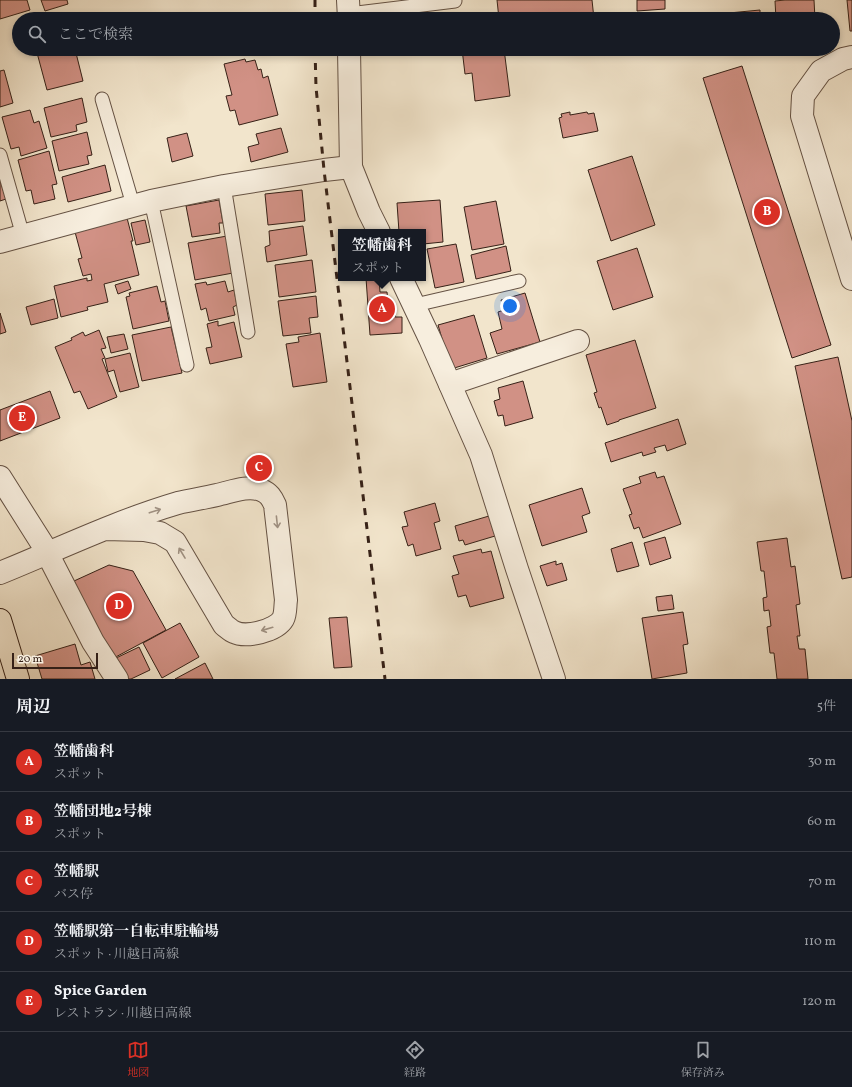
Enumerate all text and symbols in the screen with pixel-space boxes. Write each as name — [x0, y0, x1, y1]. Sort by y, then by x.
search box — [12, 12, 840, 56]
icon: search — [26, 23, 48, 45]
text: ここで検索 — [58, 25, 133, 46]
pin: B — [754, 197, 780, 227]
popup — [338, 229, 426, 281]
text: 笠幡歯科 — [352, 236, 412, 257]
text: スポット — [352, 260, 404, 278]
pin: A — [369, 294, 395, 324]
your location — [500, 296, 520, 316]
pin: E — [9, 403, 35, 433]
pin: C — [246, 453, 272, 483]
one-way arrow — [148, 507, 161, 514]
one-way arrow — [273, 515, 281, 528]
one-way arrow — [177, 547, 185, 559]
pin: D — [106, 591, 132, 621]
one-way arrow — [261, 626, 274, 633]
scale bar — [12, 651, 98, 670]
text: 20 m — [18, 652, 42, 667]
text: 周辺 — [16, 696, 50, 719]
text: 5件 — [817, 698, 836, 716]
text: 笠幡歯科 — [54, 742, 114, 763]
text: A — [24, 753, 34, 771]
text: 30 m — [808, 753, 836, 771]
text: スポット — [54, 766, 106, 784]
text: 笠幡団地2号棟 — [54, 802, 152, 823]
text: B — [25, 813, 33, 831]
text: 60 m — [808, 813, 836, 831]
text: スポット — [54, 826, 106, 844]
text: 笠幡駅 — [54, 862, 99, 883]
text: C — [25, 873, 33, 891]
text: 70 m — [808, 873, 836, 891]
text: バス停 — [54, 886, 93, 904]
text: 笠幡駅第一自転車駐輪場 — [54, 922, 219, 943]
text: D — [24, 933, 34, 951]
text: 110 m — [804, 933, 836, 951]
text: スポット · 川越日高線 — [54, 946, 179, 964]
text: Spice Garden — [54, 981, 147, 1002]
text: E — [25, 993, 33, 1011]
text: 120 m — [802, 993, 836, 1011]
text: レストラン · 川越日高線 — [54, 1005, 191, 1023]
tab: 地図 — [127, 1039, 149, 1081]
tab: 経路 — [404, 1039, 426, 1081]
tab: 保存済み — [681, 1039, 725, 1081]

